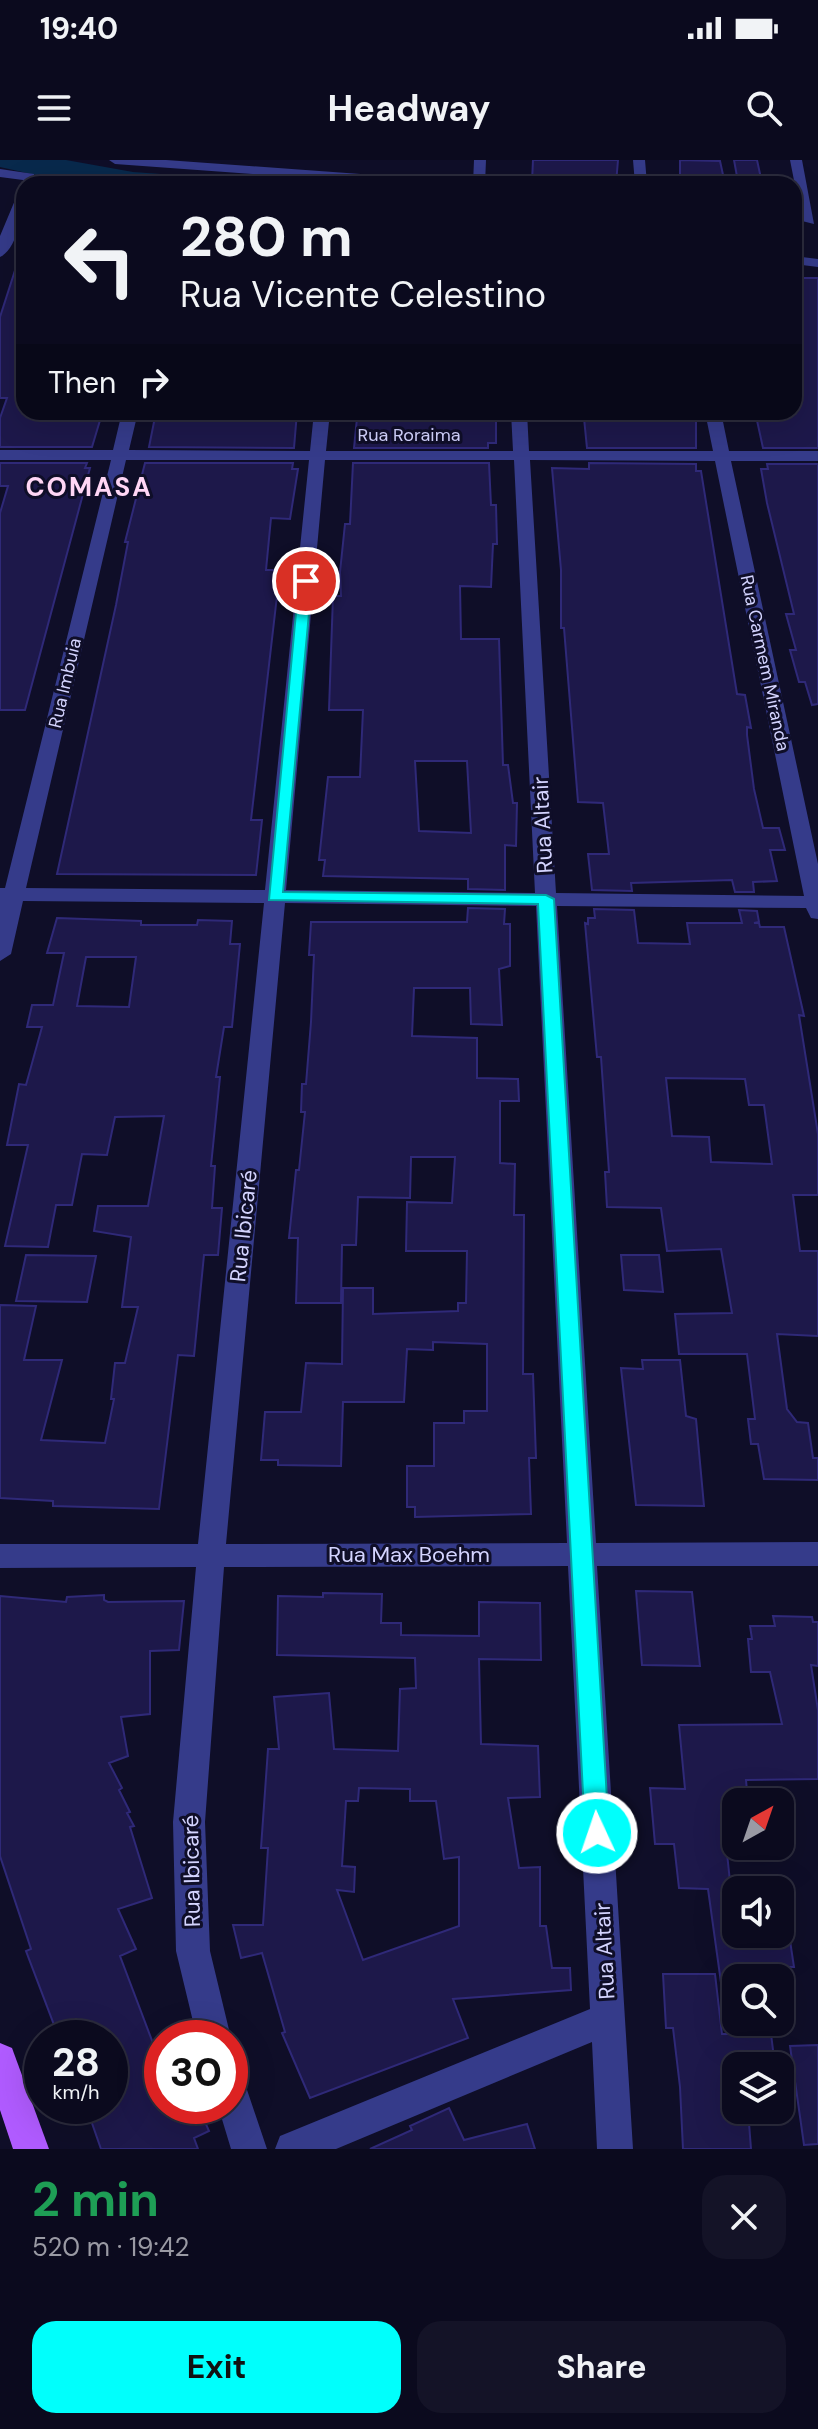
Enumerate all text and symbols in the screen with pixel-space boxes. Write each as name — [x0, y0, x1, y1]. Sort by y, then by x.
text: 19:40 — [40, 9, 118, 48]
text: Headway — [328, 85, 490, 132]
icon: menu — [32, 86, 76, 130]
icon: search — [742, 86, 786, 130]
text: 280 m — [180, 200, 353, 273]
icon: left — [48, 208, 152, 312]
text: Rua Vicente Celestino — [180, 271, 546, 318]
icon: right — [132, 360, 176, 404]
text: Then — [48, 363, 116, 402]
street label: Rua Roraima — [357, 423, 461, 447]
district label: COMASA — [25, 470, 153, 504]
pin — [272, 547, 340, 615]
icon: arrive — [284, 559, 328, 603]
street label: Rua Carmem Miranda — [735, 573, 795, 753]
street label: Rua Imbuia — [43, 636, 87, 730]
street label: Rua Altair — [525, 776, 560, 874]
street label: Rua Ibicaré — [223, 1169, 264, 1283]
street label: Rua Max Boehm — [328, 1540, 490, 1569]
north arrow — [722, 1788, 794, 1860]
map controls — [722, 1788, 794, 2124]
position arrow — [555, 1791, 639, 1875]
street label: Rua Ibicaré — [176, 1815, 207, 1927]
button: sound — [722, 1876, 794, 1948]
street label: Rua Altair — [587, 1902, 622, 2000]
button: search — [722, 1964, 794, 2036]
speed limit sign: 30 — [144, 2020, 248, 2124]
text: 28 — [52, 2036, 100, 2088]
button: layers — [722, 2052, 794, 2124]
text: km/h — [52, 2079, 100, 2105]
text: 2 min — [32, 2168, 159, 2231]
button: close — [702, 2175, 786, 2259]
text: 520 m · 19:42 — [32, 2230, 189, 2264]
button: Exit — [32, 2321, 401, 2413]
button: Share — [417, 2321, 786, 2413]

